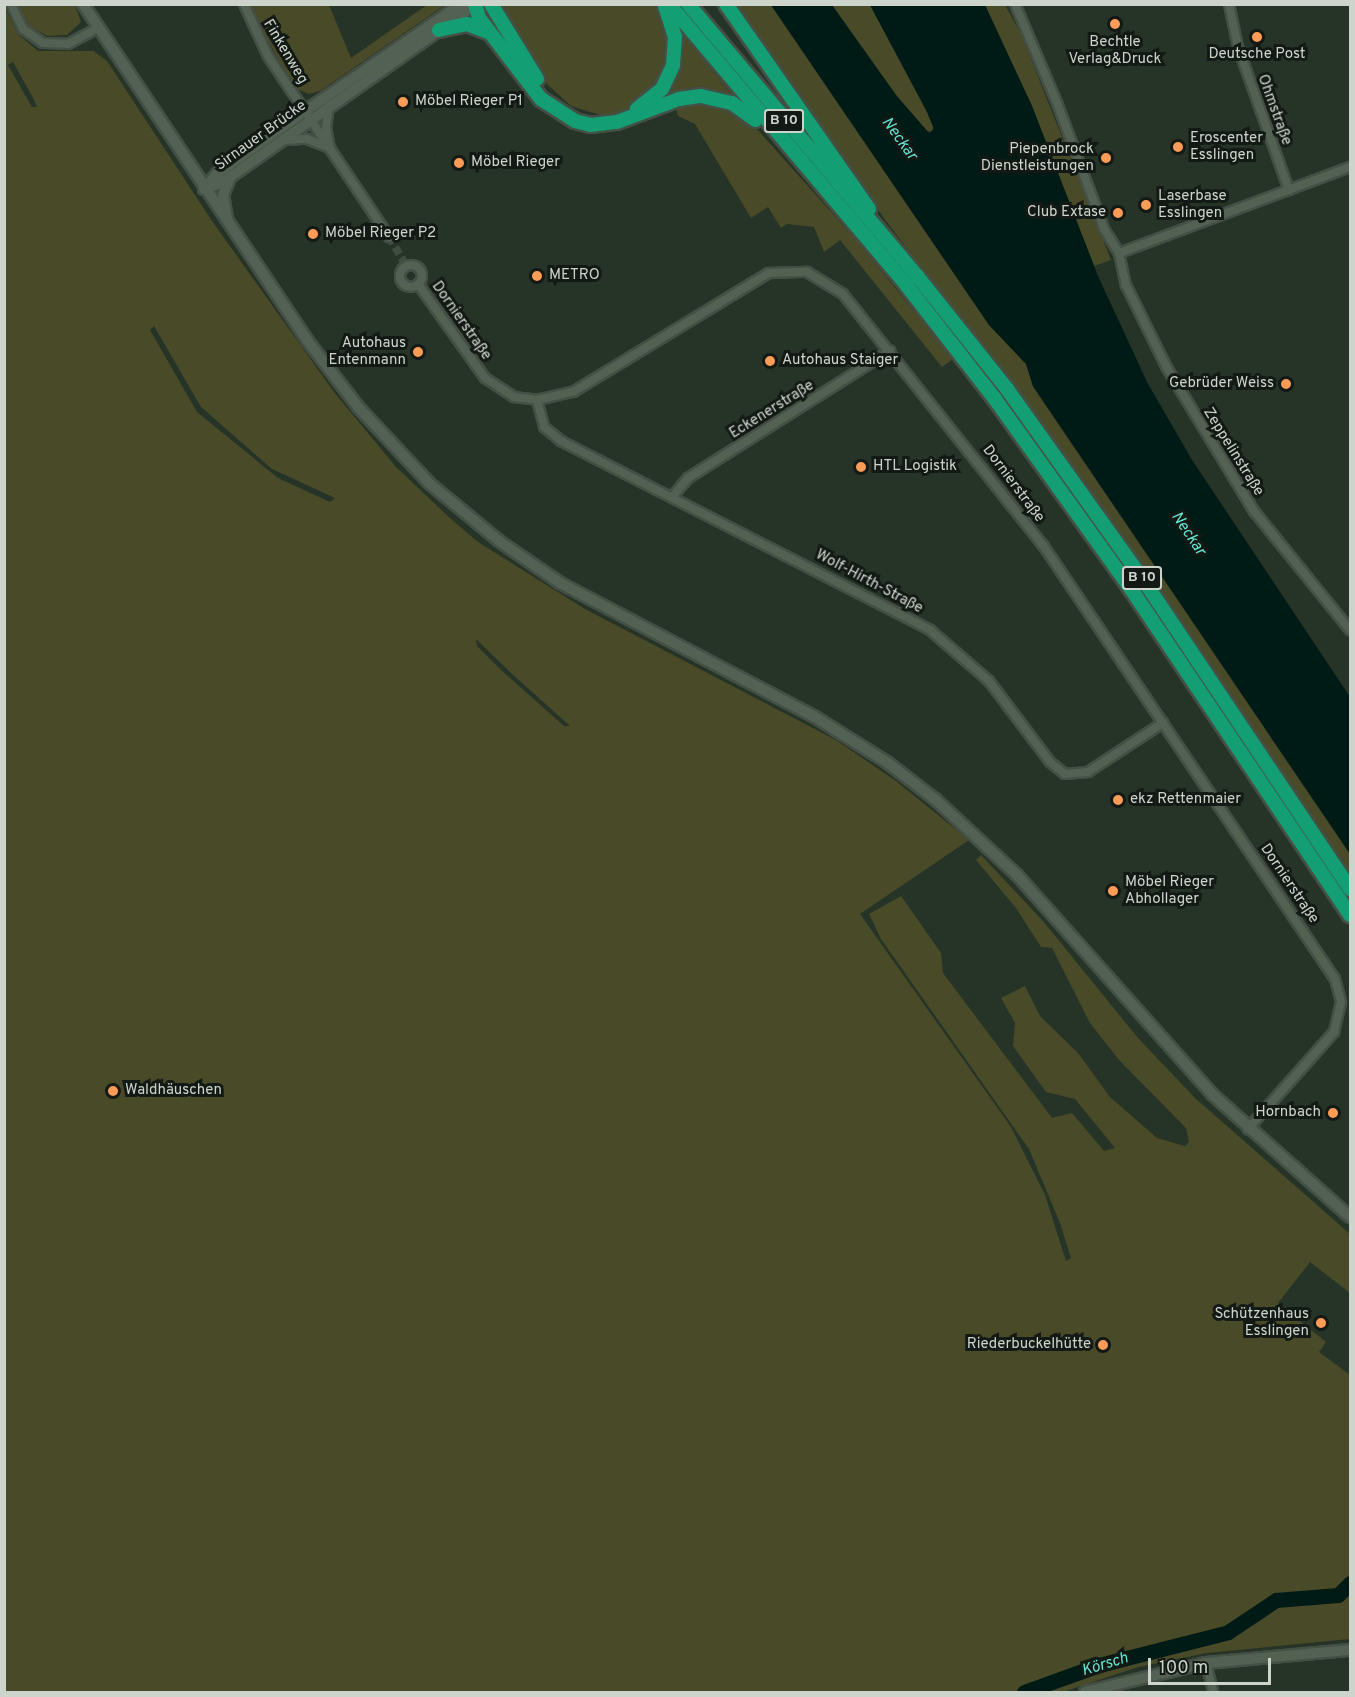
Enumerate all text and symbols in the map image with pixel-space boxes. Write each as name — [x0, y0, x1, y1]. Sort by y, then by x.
street label: Finkenweg — [259, 16, 311, 88]
marker: Bechtle Verlag&Druck — [1108, 17, 1122, 31]
marker: Deutsche Post — [1250, 30, 1264, 44]
place label: Bechtle Verlag&Druck — [1069, 33, 1161, 68]
place label: Deutsche Post — [1208, 46, 1306, 64]
street label: Ohmstraße — [1253, 72, 1295, 148]
place label: Möbel Rieger P1 — [415, 93, 523, 111]
marker: Möbel Rieger P1 — [396, 95, 410, 109]
street label: Sirnauer Brücke — [212, 97, 310, 175]
road number: B 10 — [763, 110, 805, 132]
water label: Neckar — [877, 114, 921, 164]
place label: Eroscenter Esslingen — [1190, 129, 1263, 164]
place label: Piepenbrock Dienstleistungen — [981, 140, 1094, 175]
marker: Eroscenter Esslingen — [1171, 140, 1185, 154]
marker: Piepenbrock Dienstleistungen — [1099, 151, 1113, 165]
place label: Möbel Rieger — [471, 154, 560, 172]
marker: Möbel Rieger — [452, 156, 466, 170]
place label: Laserbase Esslingen — [1158, 187, 1227, 222]
marker: Laserbase Esslingen — [1139, 198, 1153, 212]
place label: Club Extase — [1027, 204, 1106, 222]
marker: Club Extase — [1111, 206, 1125, 220]
place label: Möbel Rieger P2 — [325, 225, 436, 243]
marker: Möbel Rieger P2 — [306, 227, 320, 241]
place label: METRO — [549, 267, 600, 285]
marker: METRO — [530, 269, 544, 283]
street label: Dornierstraße — [427, 278, 495, 364]
place label: Autohaus Entenmann — [329, 334, 406, 369]
marker: Autohaus Entenmann — [411, 345, 425, 359]
place label: Autohaus Staiger — [782, 352, 898, 370]
marker: Autohaus Staiger — [763, 354, 777, 368]
place label: Gebrüder Weiss — [1169, 375, 1274, 393]
street label: Eckenerstraße — [727, 377, 817, 443]
marker: Gebrüder Weiss — [1279, 377, 1293, 391]
street label: Zeppelinstraße — [1199, 405, 1267, 499]
street label: Dornierstraße — [978, 442, 1048, 526]
place label: HTL Logistik — [873, 458, 957, 476]
marker: HTL Logistik — [854, 460, 868, 474]
water label: Neckar — [1166, 508, 1210, 560]
street label: Wolf-Hirth-Straße — [812, 546, 926, 618]
road number: B 10 — [1121, 567, 1163, 589]
place label: ekz Rettenmaier — [1130, 791, 1241, 809]
marker: ekz Rettenmaier — [1111, 793, 1125, 807]
street label: Dornierstraße — [1256, 841, 1322, 927]
place label: Möbel Rieger Abhollager — [1125, 873, 1214, 908]
marker: Möbel Rieger Abhollager — [1106, 884, 1120, 898]
place label: Waldhäuschen — [125, 1082, 222, 1100]
marker: Waldhäuschen — [106, 1084, 120, 1098]
place label: Hornbach — [1255, 1104, 1321, 1122]
marker: Hornbach — [1326, 1106, 1340, 1120]
place label: Schützenhaus Esslingen — [1214, 1305, 1309, 1340]
marker: Schützenhaus Esslingen — [1314, 1316, 1328, 1330]
place label: Riederbuckelhütte — [967, 1336, 1091, 1354]
marker: Riederbuckelhütte — [1096, 1338, 1110, 1352]
scale bar — [1151, 1646, 1274, 1684]
water label: Körsch — [1079, 1649, 1131, 1681]
text: 100 m — [1159, 1657, 1208, 1680]

